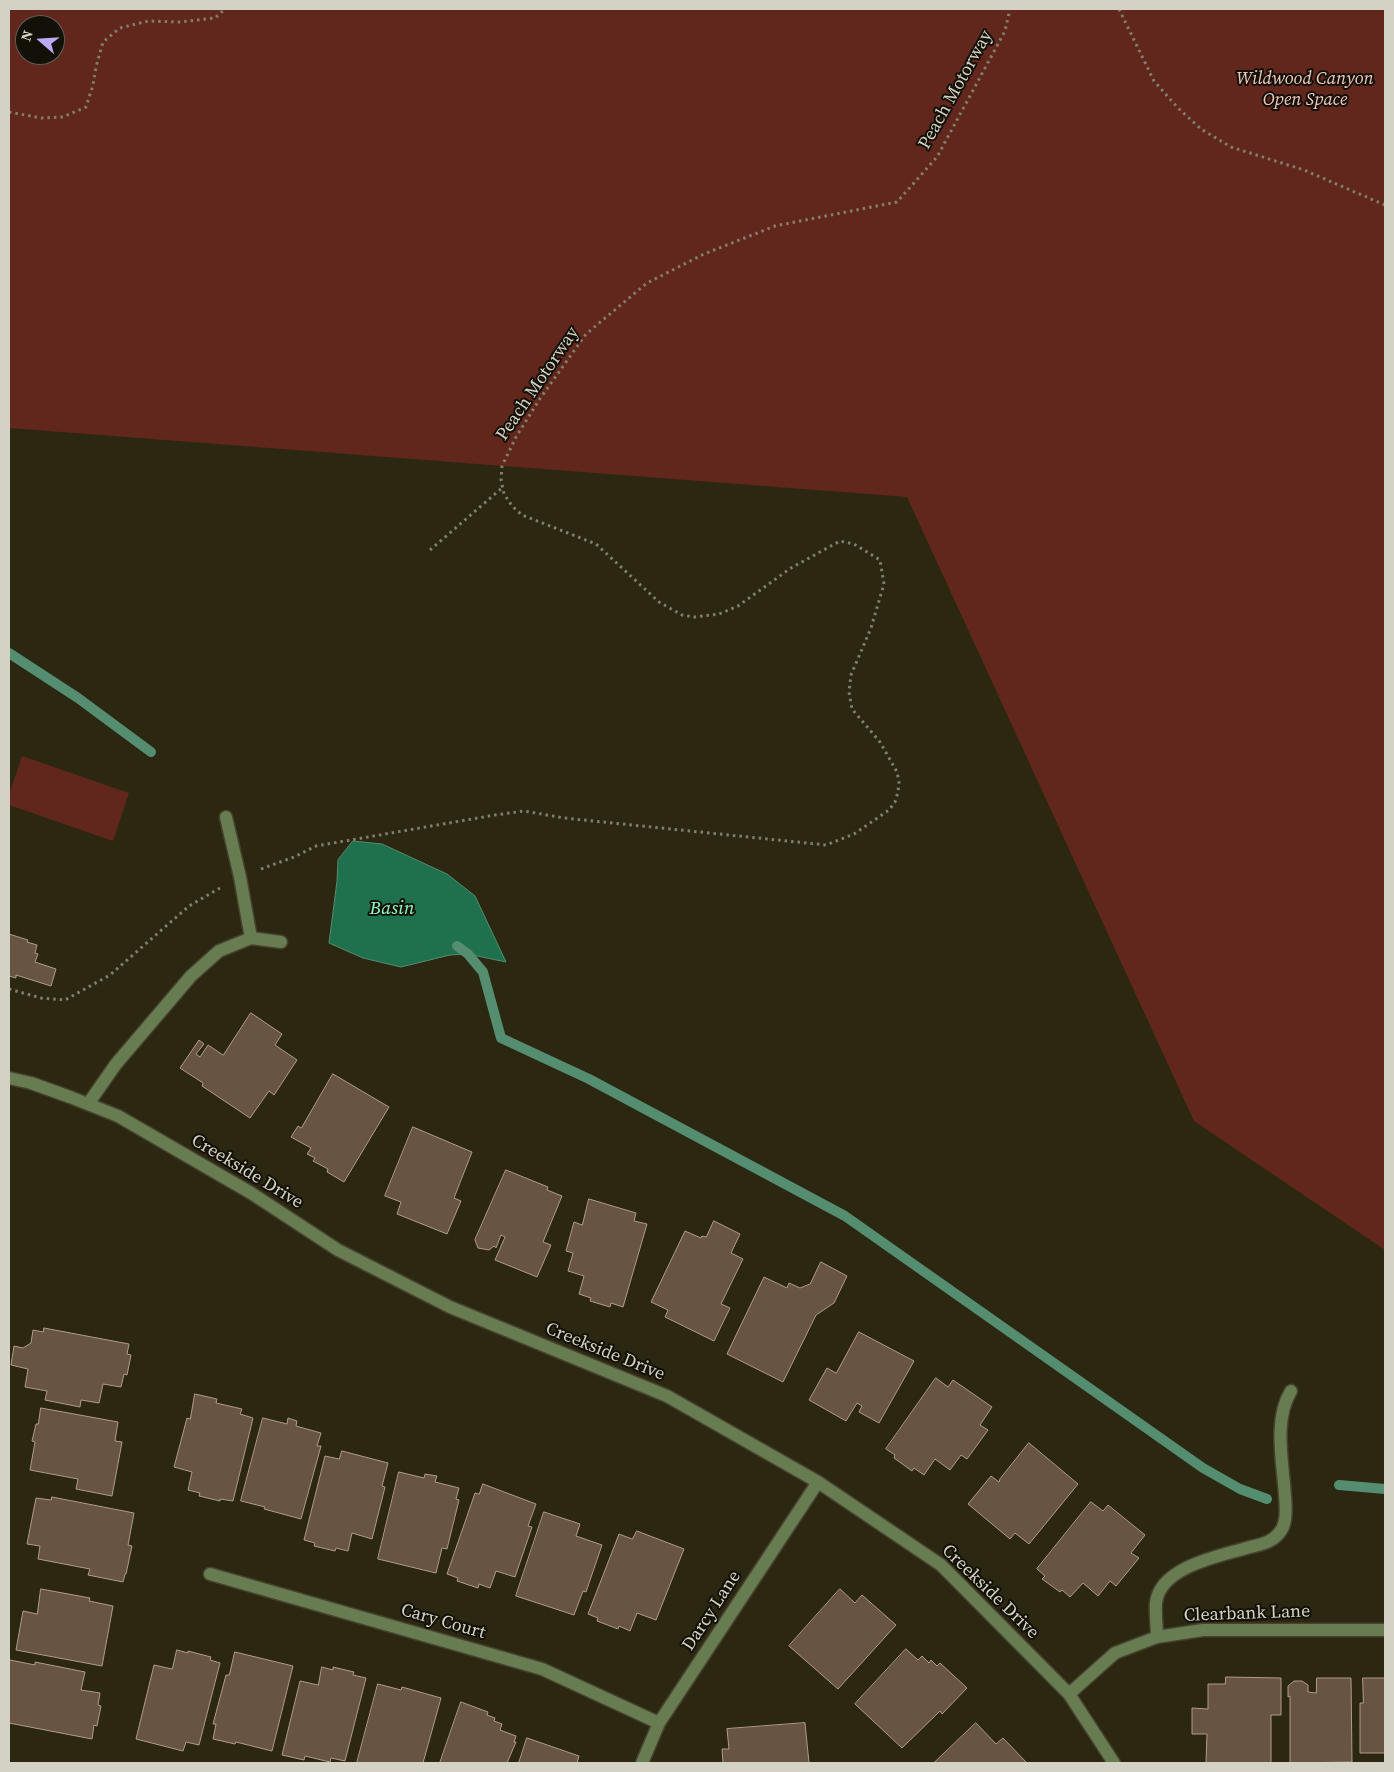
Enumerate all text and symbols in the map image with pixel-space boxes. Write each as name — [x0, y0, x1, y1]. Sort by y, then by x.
north arrow — [15, 15, 65, 65]
text: N — [16, 27, 38, 44]
street label: Peach Motorway — [914, 27, 998, 153]
park label: Wildwood Canyon Open Space — [1236, 68, 1374, 110]
street label: Peach Motorway — [492, 323, 584, 445]
water label: Basin — [369, 898, 415, 920]
street label: Creekside Drive — [187, 1130, 307, 1214]
street label: Creekside Drive — [542, 1318, 668, 1386]
street label: Creekside Drive — [937, 1540, 1043, 1644]
street label: Darcy Lane — [678, 1567, 746, 1655]
street label: Cary Court — [398, 1600, 488, 1644]
street label: Clearbank Lane — [1183, 1601, 1311, 1627]

